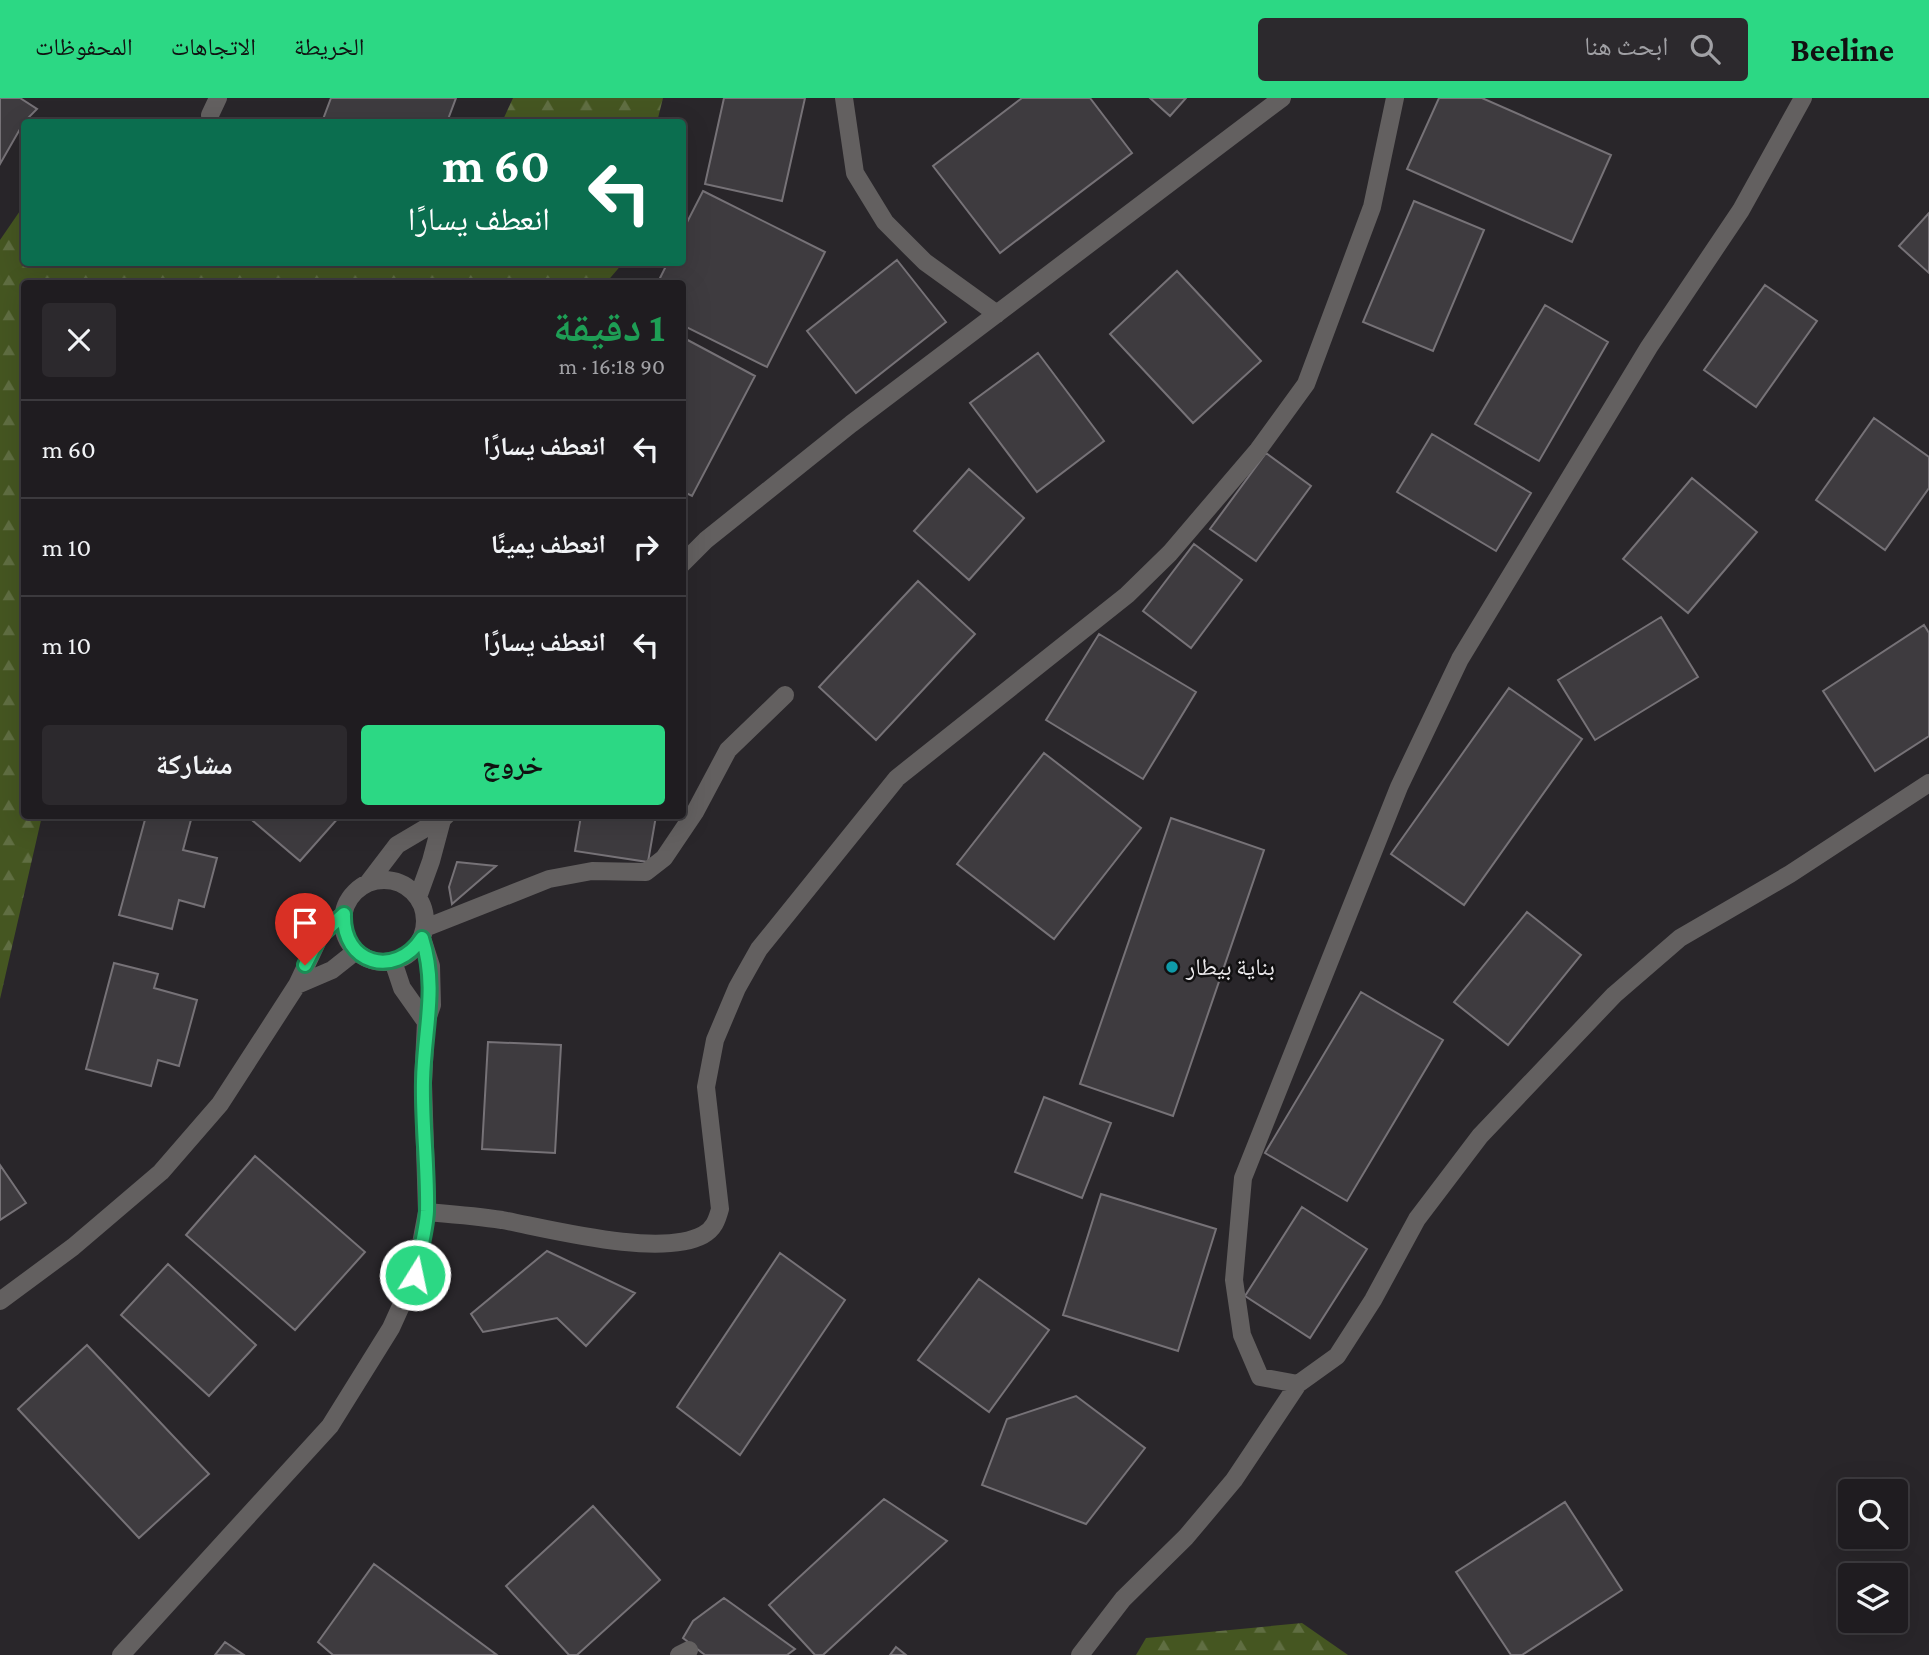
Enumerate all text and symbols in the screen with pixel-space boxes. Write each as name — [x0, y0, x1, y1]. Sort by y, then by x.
search box — [1258, 18, 1748, 81]
icon: search — [1686, 30, 1724, 68]
text: Beeline — [1790, 31, 1894, 68]
text: ابحث هنا — [1584, 32, 1668, 61]
text: المحفوظات — [35, 33, 133, 60]
text: الاتجاهات — [171, 33, 256, 60]
text: الخريطة — [294, 33, 365, 60]
text: 60 m — [443, 138, 550, 193]
icon: left — [574, 147, 665, 238]
text: انعطف يسارًا — [408, 201, 550, 237]
button: close — [42, 303, 116, 377]
text: 1 دقيقة — [553, 303, 665, 350]
text: 90 m · 16:18 — [559, 353, 665, 379]
icon: left — [627, 430, 665, 468]
text: انعطف يسارًا — [483, 432, 606, 461]
text: 60 m — [42, 435, 96, 464]
icon: right — [627, 528, 665, 566]
text: انعطف يمينًا — [491, 530, 606, 559]
text: 10 m — [42, 533, 91, 562]
icon: left — [627, 626, 665, 664]
text: انعطف يسارًا — [483, 628, 606, 657]
text: 10 m — [42, 631, 91, 660]
button: مشاركة — [42, 725, 347, 805]
button: خروج — [361, 725, 665, 805]
pin — [275, 893, 335, 965]
icon: arrive — [286, 904, 324, 942]
place label: بناية بيطار — [1185, 953, 1275, 981]
marker: بناية بيطار — [1164, 959, 1180, 975]
position arrow — [378, 1238, 452, 1312]
map controls — [1838, 1479, 1908, 1633]
button: search — [1838, 1479, 1908, 1549]
button: layers — [1838, 1563, 1908, 1633]

